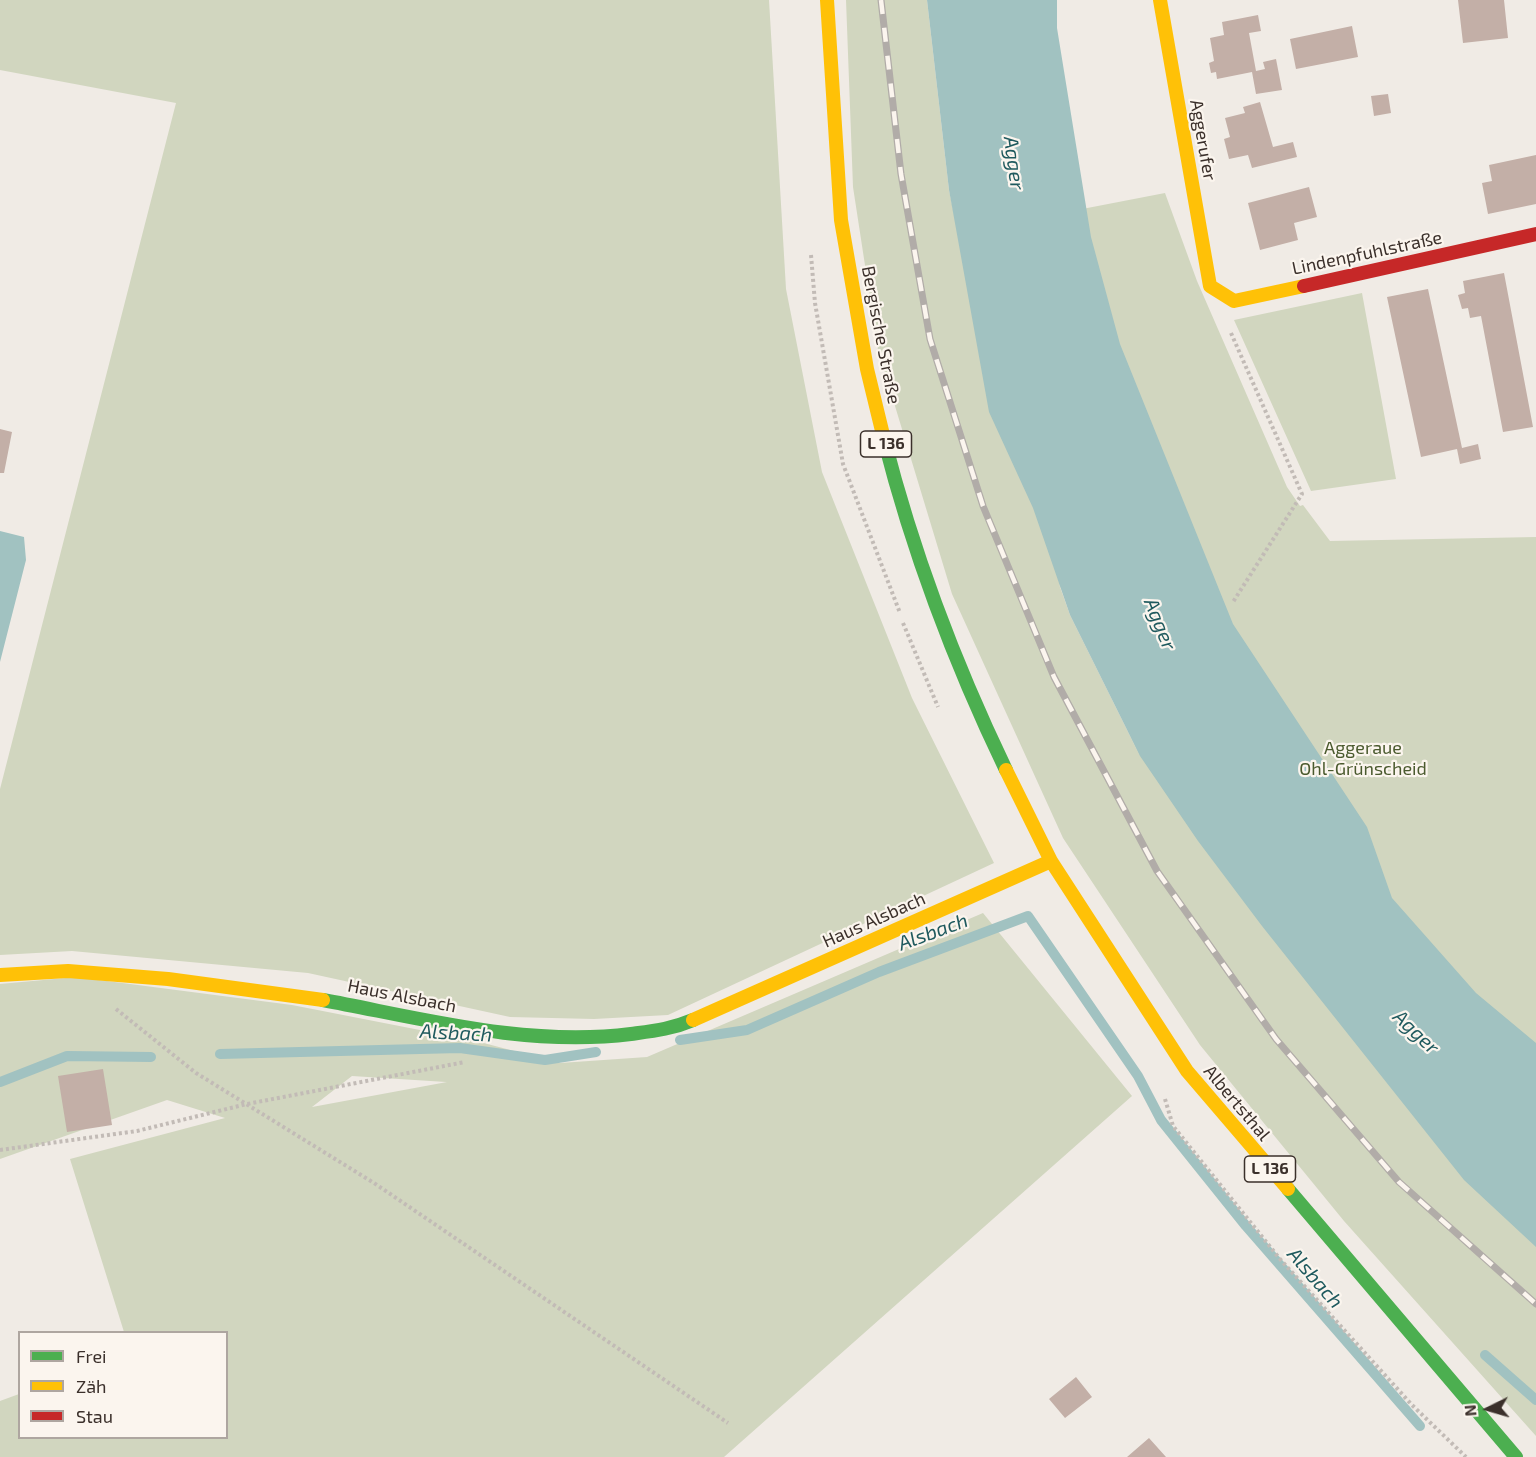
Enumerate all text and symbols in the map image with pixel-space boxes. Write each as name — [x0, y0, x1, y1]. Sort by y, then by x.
street label: Aggerufer — [1185, 98, 1221, 182]
water label: Agger — [998, 135, 1030, 191]
street label: Lindenpfuhlstraße — [1290, 227, 1444, 279]
street label: Bergische Straße — [857, 264, 905, 406]
road number: L 136 — [860, 431, 912, 457]
water label: Agger — [1139, 594, 1181, 654]
park label: Aggeraue Ohl-Grünscheid — [1299, 737, 1427, 780]
street label: Haus Alsbach — [819, 888, 929, 952]
water label: Alsbach — [895, 908, 971, 956]
street label: Haus Alsbach — [346, 975, 458, 1017]
water label: Agger — [1388, 1005, 1444, 1059]
water label: Alsbach — [419, 1019, 493, 1047]
street label: Albertsthal — [1199, 1061, 1275, 1145]
road number: L 136 — [1244, 1156, 1296, 1182]
water label: Alsbach — [1282, 1243, 1348, 1313]
legend — [18, 1331, 228, 1439]
text: Frei — [76, 1345, 107, 1367]
text: Zäh — [76, 1375, 107, 1397]
north arrow — [1458, 1379, 1518, 1439]
text: N — [1460, 1404, 1480, 1417]
text: Stau — [76, 1405, 113, 1427]

